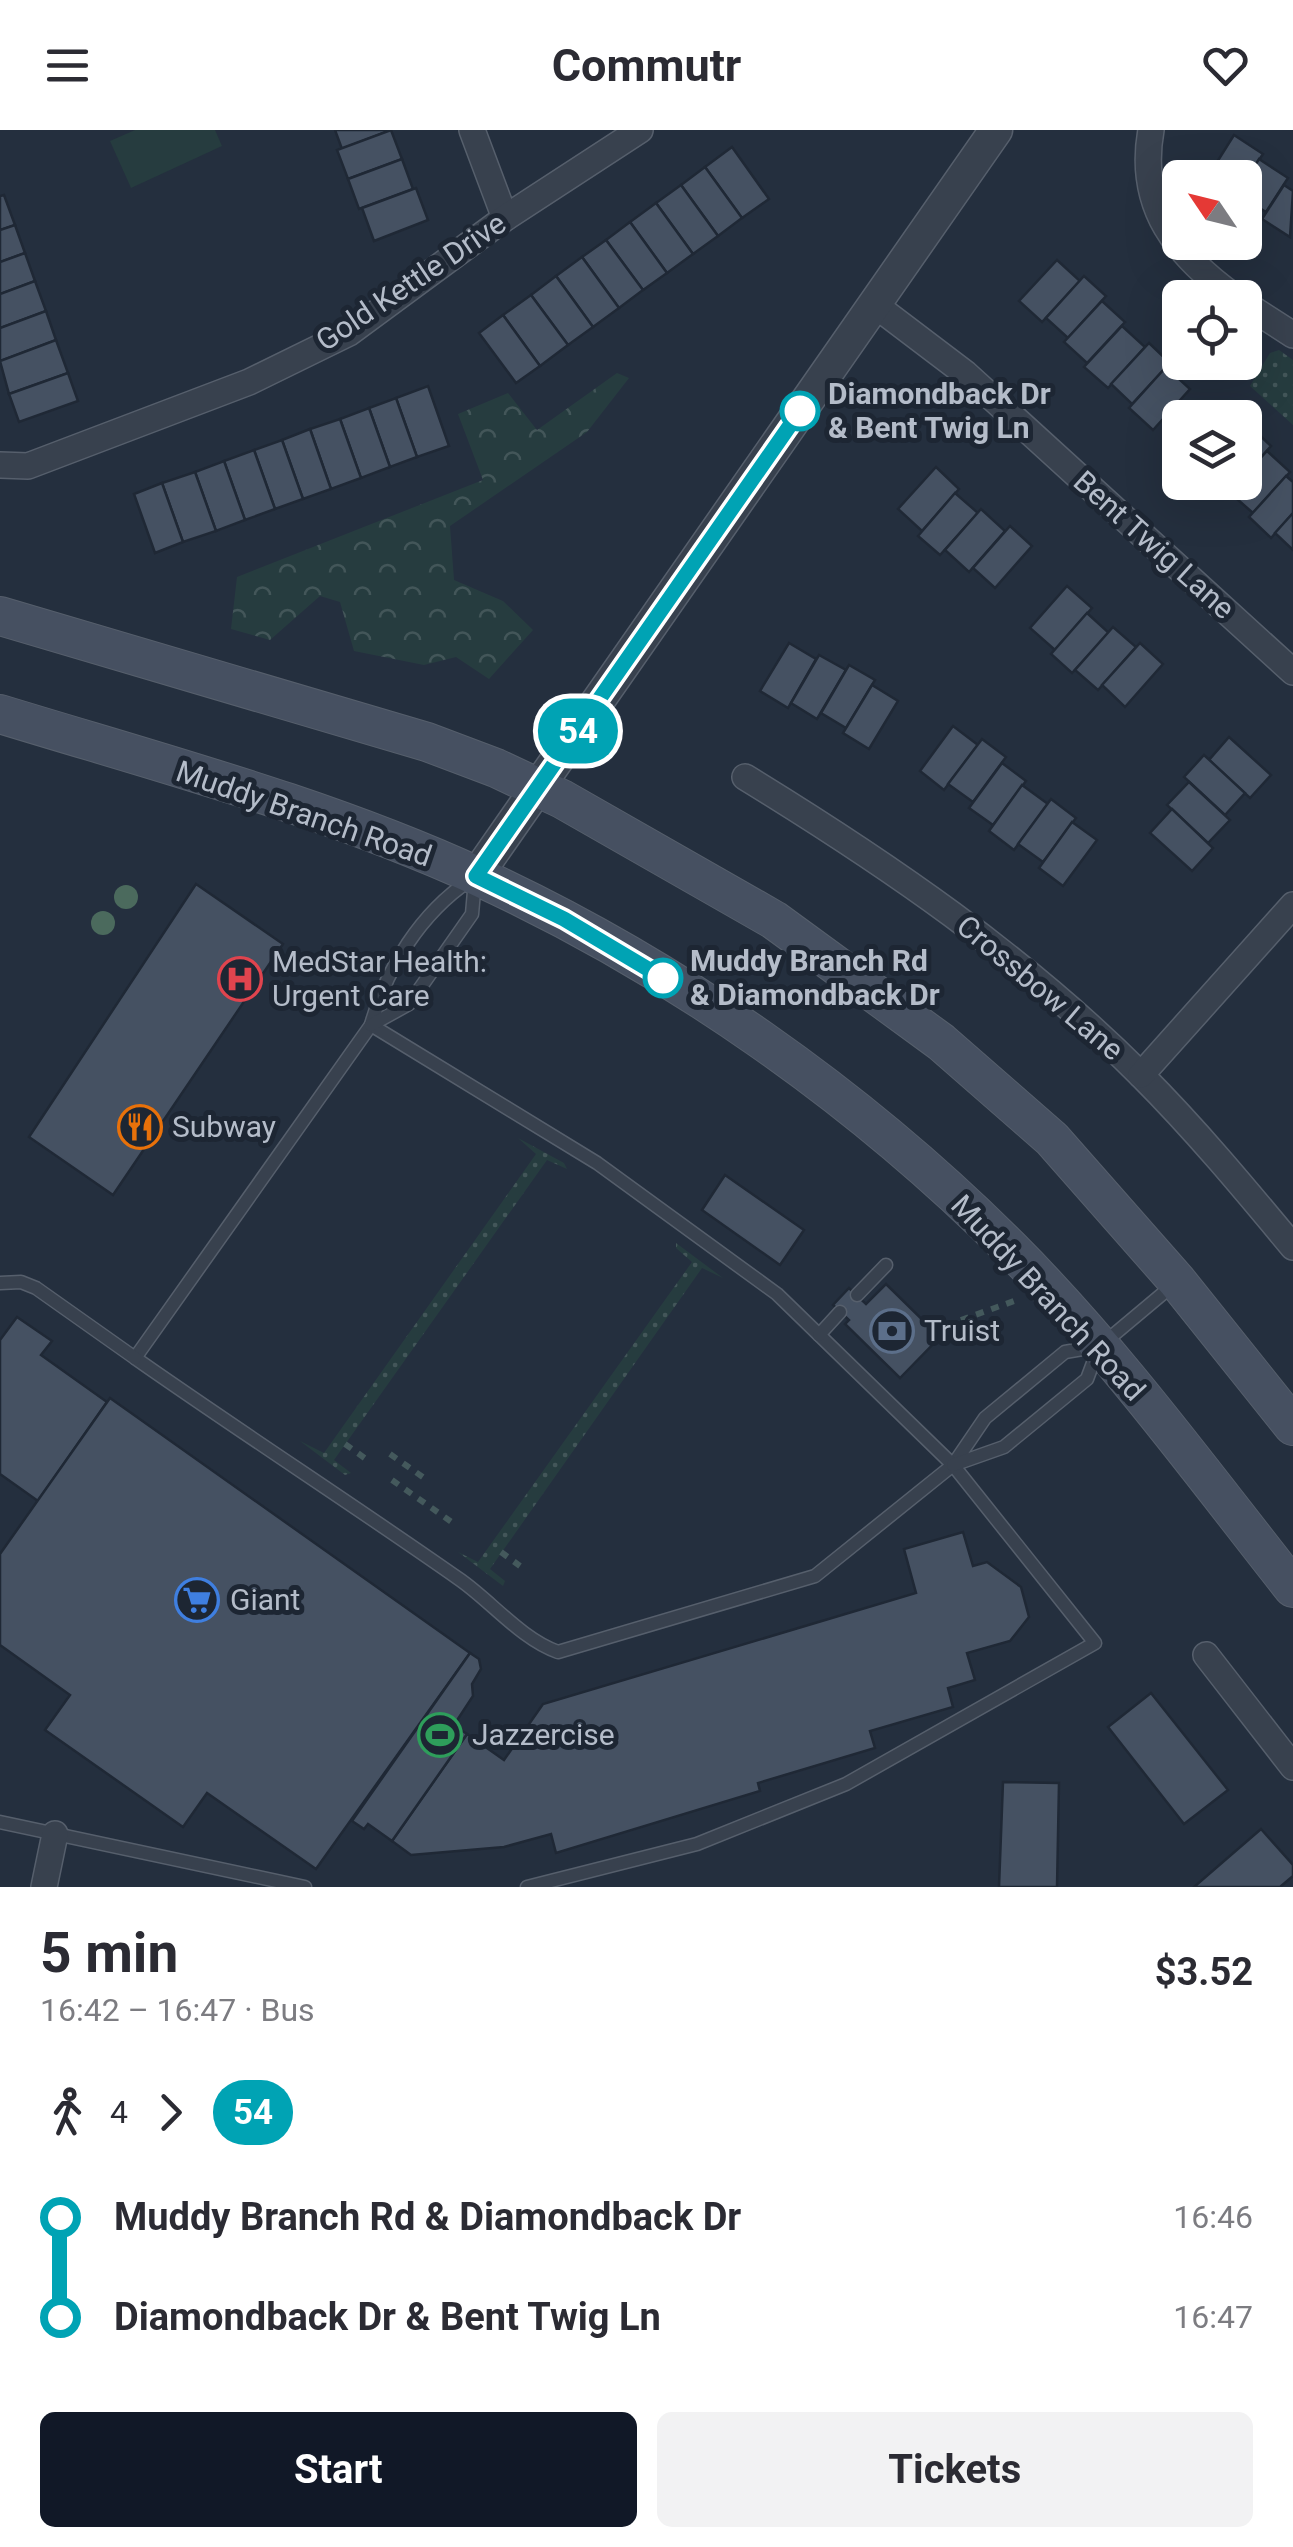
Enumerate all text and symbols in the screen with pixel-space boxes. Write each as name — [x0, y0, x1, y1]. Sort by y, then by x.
icon: menu — [40, 38, 95, 93]
icon: heart — [1198, 38, 1253, 93]
text: Commutr — [552, 39, 741, 92]
north arrow — [1162, 160, 1262, 260]
map controls — [1162, 160, 1262, 500]
street label: Gold Kettle Drive — [309, 205, 512, 358]
button: locate — [1162, 280, 1262, 380]
place label: Diamondback Dr & Bent Twig Ln — [828, 376, 1051, 445]
marker: Diamondback Dr & Bent Twig Ln — [781, 392, 819, 430]
button: layers — [1162, 400, 1262, 500]
street label: Bent Twig Lane — [1067, 463, 1242, 626]
line badge: 54 — [533, 698, 623, 764]
text: 54 — [558, 711, 598, 752]
street label: Muddy Branch Road — [172, 753, 437, 874]
street label: Crossbow Lane — [950, 908, 1131, 1067]
place label: Muddy Branch Rd & Diamondback Dr — [690, 943, 940, 1012]
place label: MedStar Health: Urgent Care — [272, 944, 487, 1013]
hospital icon: MedStar Health: Urgent Care — [217, 956, 263, 1002]
marker: Muddy Branch Rd & Diamondback Dr — [644, 959, 682, 997]
restaurant icon: Subway — [117, 1104, 163, 1150]
place label: Subway — [172, 1109, 276, 1144]
street label: Muddy Branch Road — [944, 1188, 1153, 1408]
bank icon: Truist — [869, 1308, 915, 1354]
place label: Truist — [924, 1313, 1000, 1348]
supermarket icon: Giant — [174, 1577, 220, 1623]
place label: Giant — [230, 1582, 300, 1617]
sports icon: Jazzercise — [417, 1712, 463, 1758]
place label: Jazzercise — [472, 1717, 615, 1752]
text: 5 min — [40, 1921, 178, 1985]
text: $3.52 — [1155, 1950, 1253, 1994]
text: 16:42 – 16:47 · Bus — [40, 1991, 315, 2029]
icon: walk — [40, 2085, 95, 2140]
icon: forward — [143, 2085, 198, 2140]
text: 54 — [233, 2092, 273, 2133]
text: 4 — [110, 2093, 128, 2131]
text: Muddy Branch Rd & Diamondback Dr — [114, 2195, 741, 2239]
text: 16:46 — [1173, 2198, 1253, 2236]
text: Diamondback Dr & Bent Twig Ln — [114, 2295, 661, 2339]
text: 16:47 — [1173, 2298, 1253, 2336]
button: Start — [40, 2412, 637, 2527]
button: Tickets — [657, 2412, 1253, 2527]

